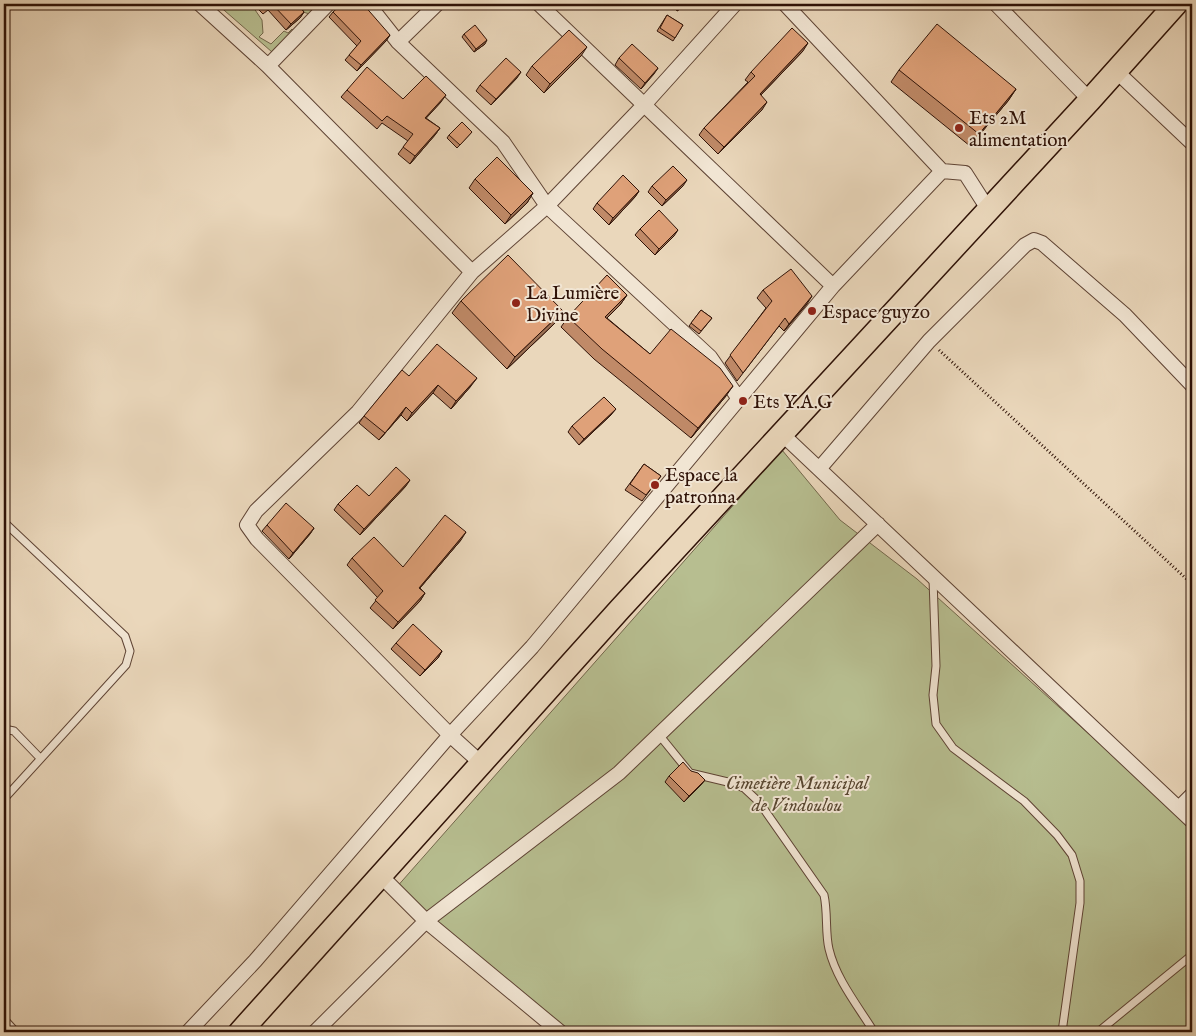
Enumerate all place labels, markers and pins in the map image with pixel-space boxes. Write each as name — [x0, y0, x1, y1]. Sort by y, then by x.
place label: Ets 2M alimentation — [969, 107, 1067, 153]
marker: Ets 2M alimentation — [953, 122, 965, 134]
place label: La Lumière Divine — [526, 282, 620, 328]
marker: La Lumière Divine — [510, 297, 522, 309]
place label: Espace guyzo — [822, 301, 930, 325]
marker: Espace guyzo — [806, 305, 818, 317]
place label: Ets Y.A.G — [753, 391, 832, 415]
marker: Ets Y.A.G — [737, 395, 749, 407]
place label: Espace la patronna — [665, 464, 739, 510]
marker: Espace la patronna — [649, 479, 661, 491]

